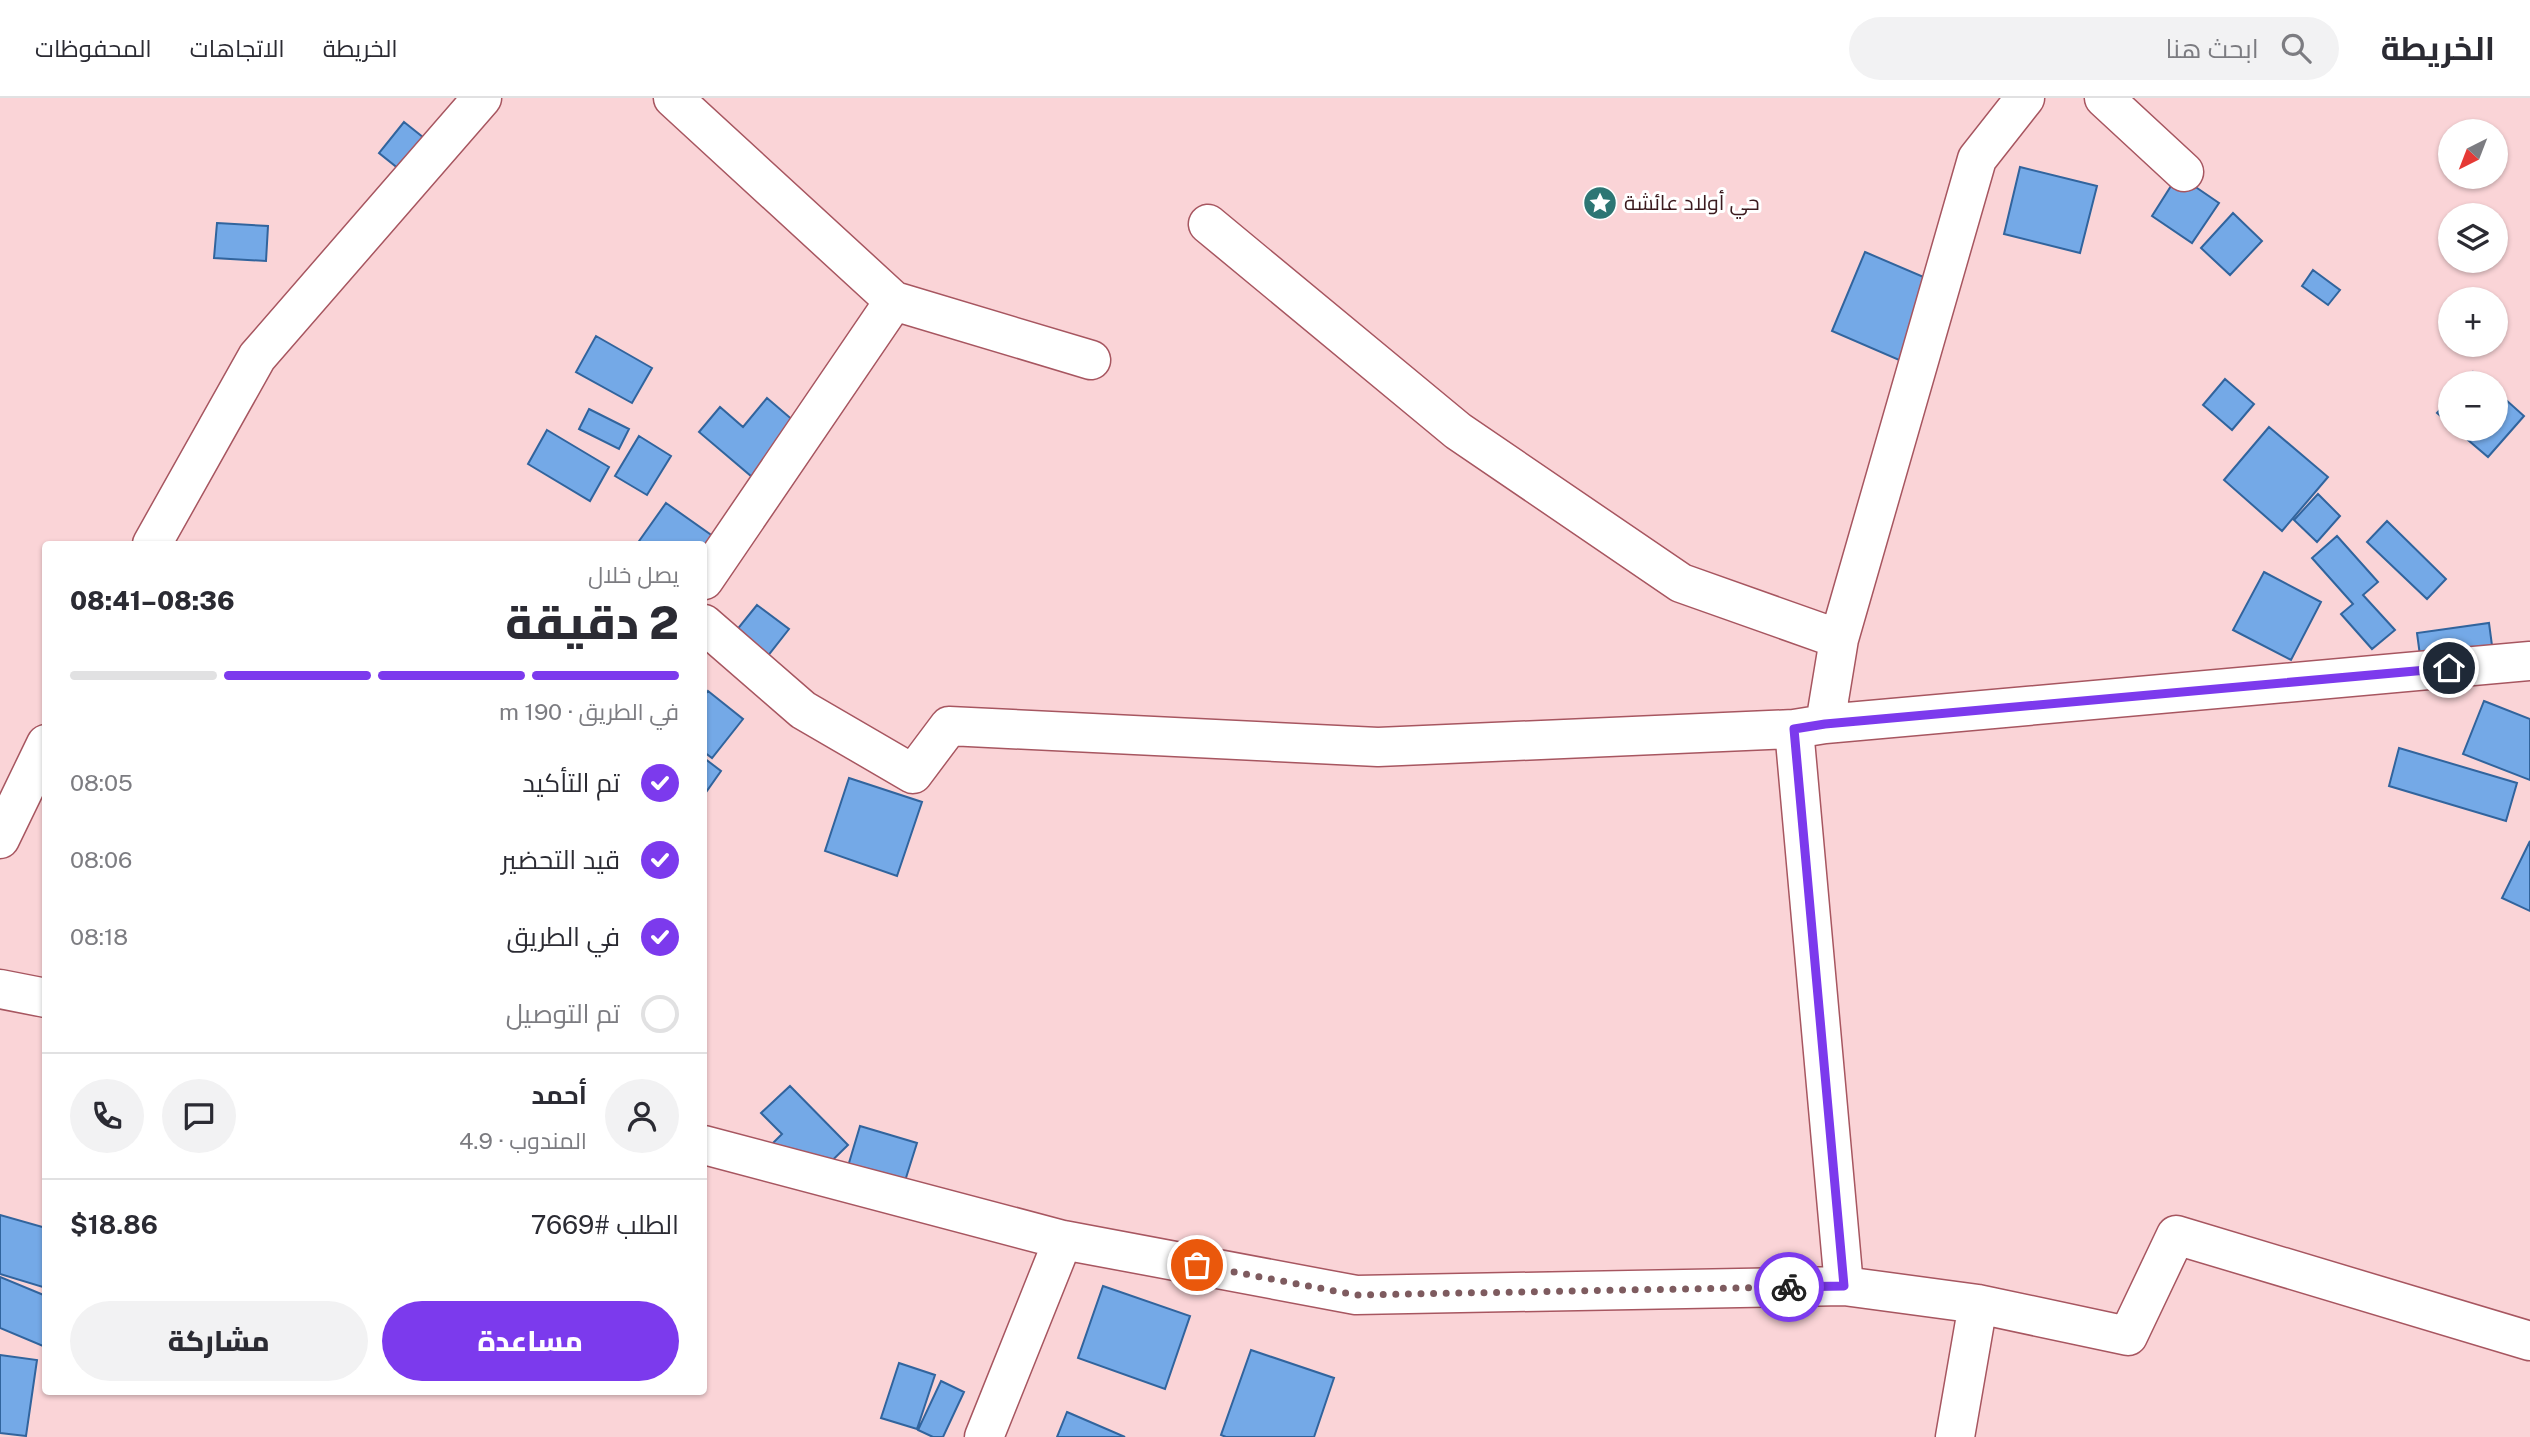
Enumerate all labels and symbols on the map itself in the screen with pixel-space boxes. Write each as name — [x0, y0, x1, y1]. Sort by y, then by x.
north arrow — [2438, 119, 2508, 189]
place icon: حي أولاد عائشة — [1581, 184, 1619, 222]
place label: حي أولاد عائشة — [1624, 190, 1760, 219]
pin — [2419, 638, 2479, 698]
pin — [1167, 1235, 1227, 1295]
courier — [1754, 1252, 1824, 1322]

